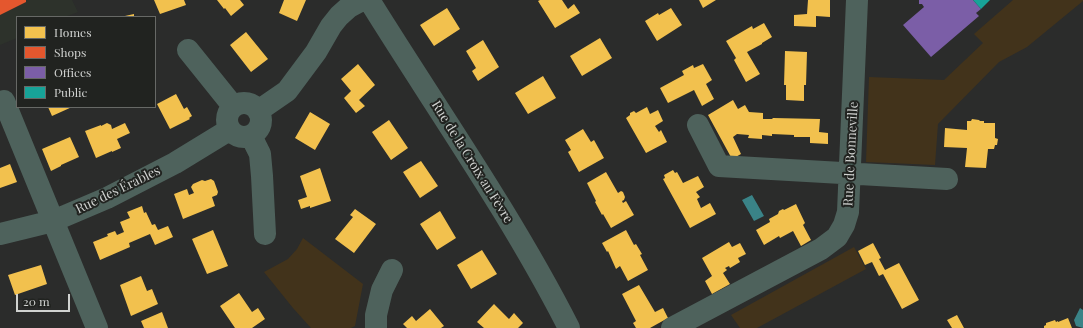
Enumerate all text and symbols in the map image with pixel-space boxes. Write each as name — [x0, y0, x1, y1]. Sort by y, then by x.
legend — [16, 16, 156, 108]
text: Homes — [54, 24, 92, 40]
text: Shops — [54, 44, 86, 60]
text: Offices — [54, 64, 91, 80]
text: Public — [54, 84, 87, 100]
street label: Rue de la Croix au Fèvre — [428, 98, 516, 226]
street label: Rue de Bonneville — [840, 101, 862, 207]
street label: Rue des Érables — [73, 163, 163, 217]
scale bar — [18, 286, 72, 312]
text: 20 m — [23, 293, 50, 309]

